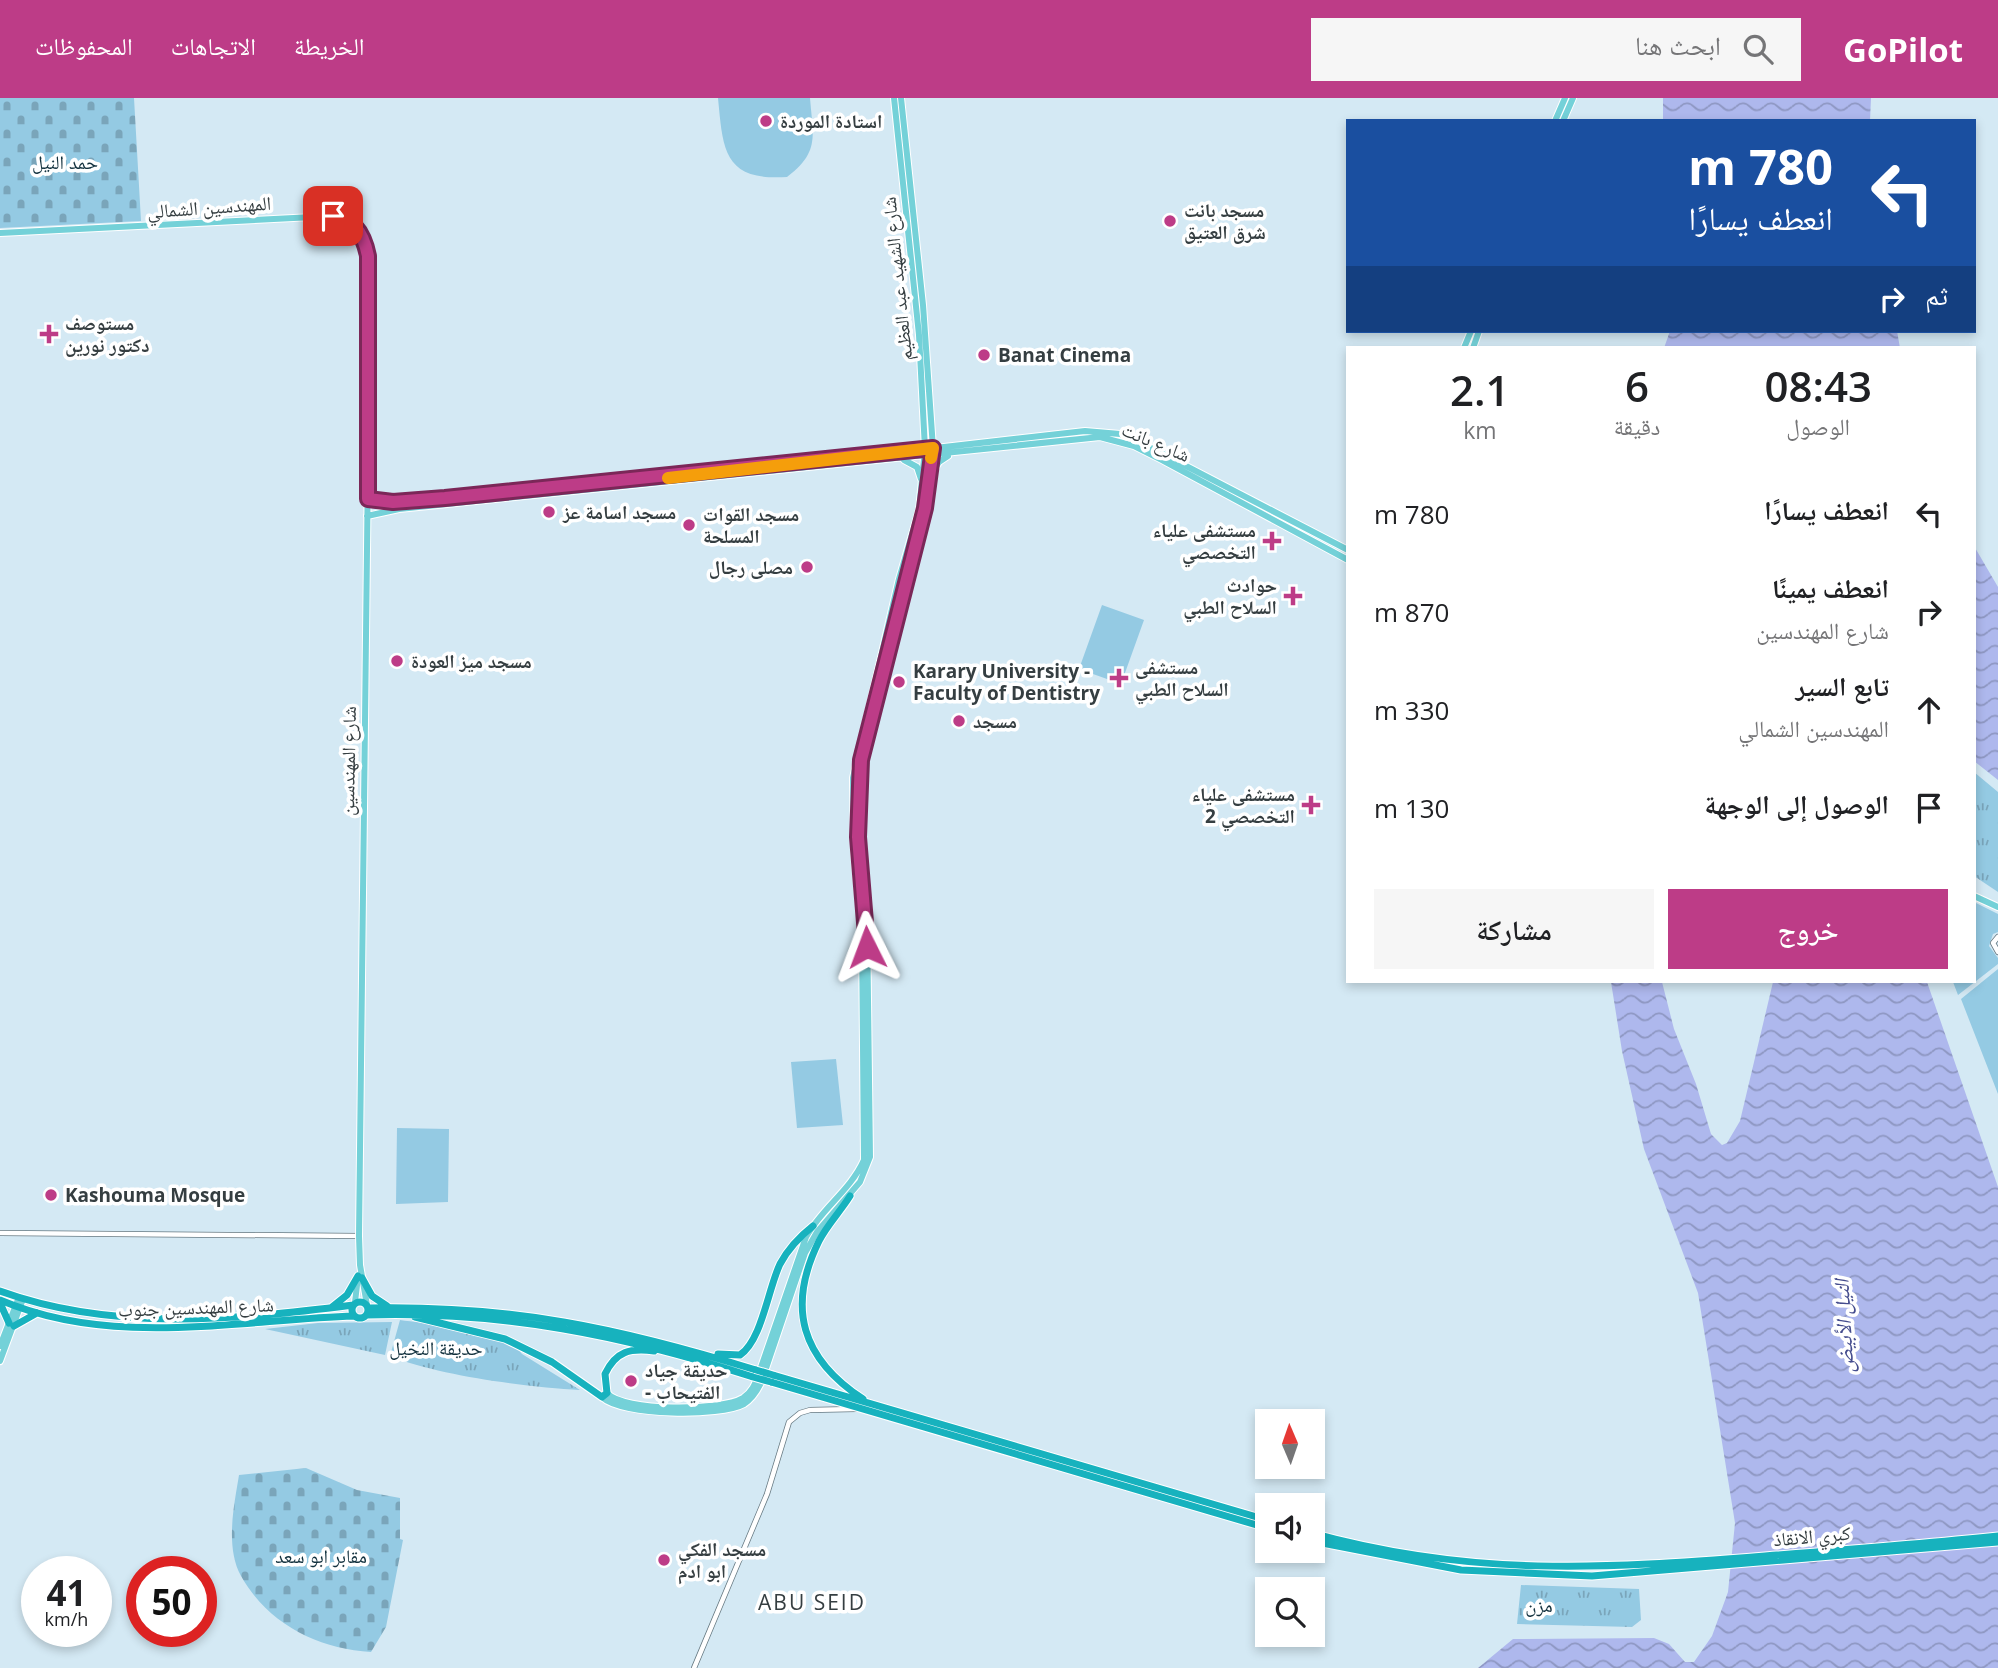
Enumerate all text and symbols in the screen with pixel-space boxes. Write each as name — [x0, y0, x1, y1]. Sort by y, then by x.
search box — [1311, 18, 1801, 81]
text: ابحث هنا — [1635, 27, 1721, 63]
text: GoPilot — [1843, 27, 1963, 72]
text: المحفوظات — [35, 29, 133, 62]
text: الاتجاهات — [171, 29, 256, 62]
text: الخريطة — [294, 29, 365, 62]
icon: search — [1739, 30, 1777, 68]
place label: استادة الموردة — [780, 108, 882, 134]
marker: استادة الموردة — [758, 113, 774, 129]
text: 780 m — [1688, 133, 1833, 199]
icon: left — [1857, 147, 1948, 238]
park label: حمد النيل — [32, 149, 98, 175]
pin — [303, 186, 363, 246]
street label: المهندسين الشمالي — [146, 190, 272, 227]
street label: شارع الشهيد عبد العظيم — [875, 196, 919, 362]
text: انعطف يسارًا — [1688, 196, 1833, 239]
icon: arrive — [314, 197, 352, 235]
place label: مسجد بانت شرق العتيق — [1184, 197, 1266, 245]
marker: مسجد بانت شرق العتيق — [1162, 213, 1178, 229]
text: ثم — [1925, 277, 1948, 313]
icon: right — [1873, 280, 1911, 318]
place label: مستوصف دكتور نورين — [65, 310, 149, 358]
marker: مستوصف دكتور نورين — [39, 324, 59, 344]
place label: Banat Cinema — [998, 342, 1131, 368]
marker: Banat Cinema — [976, 347, 992, 363]
text: 6 — [1625, 357, 1649, 414]
text: 08:43 — [1764, 357, 1872, 414]
text: 2.1 — [1450, 361, 1510, 418]
text: دقيقة — [1614, 410, 1660, 442]
text: الوصول — [1786, 410, 1850, 442]
text: km — [1463, 414, 1497, 446]
street label: شارع بانت — [1118, 416, 1194, 468]
text: انعطف يسارًا — [1764, 492, 1889, 528]
icon: left — [1910, 495, 1948, 533]
text: 780 m — [1374, 496, 1449, 532]
place label: مسجد اسامة عز — [562, 499, 676, 525]
place label: مسجد القوات المسلحة — [703, 501, 799, 549]
marker: مسجد اسامة عز — [541, 504, 557, 520]
marker: مسجد القوات المسلحة — [681, 517, 697, 533]
place label: مستشفى علياء التخصصي — [1152, 517, 1256, 568]
marker: مستشفى علياء التخصصي — [1262, 531, 1282, 551]
place label: مصلى رجال — [709, 554, 793, 580]
marker: مصلى رجال — [799, 559, 815, 575]
text: انعطف يمينًا — [1772, 570, 1889, 606]
place label: حوادث السلاح الطبي — [1183, 572, 1277, 623]
marker: حوادث السلاح الطبي — [1283, 586, 1303, 606]
icon: right — [1910, 593, 1948, 631]
text: 870 m — [1374, 594, 1449, 630]
text: شارع المهندسين — [1756, 614, 1889, 646]
place label: مسجد ميز العودة — [411, 648, 532, 674]
marker: مسجد ميز العودة — [389, 653, 405, 669]
place label: مستشفى السلاح الطبي — [1135, 654, 1229, 705]
place label: Karary University - Faculty of Dentistry — [913, 658, 1100, 706]
marker: مستشفى السلاح الطبي — [1109, 668, 1129, 688]
text: تابع السير — [1796, 668, 1889, 704]
marker: Karary University - Faculty of Dentistry — [891, 674, 907, 690]
icon: ahead — [1910, 691, 1948, 729]
text: 330 m — [1374, 692, 1449, 728]
street label: شارع المهندسين — [334, 706, 362, 816]
place label: مسجد — [973, 708, 1017, 734]
text: المهندسين الشمالي — [1738, 712, 1889, 744]
marker: مسجد — [951, 713, 967, 729]
place label: مستشفى علياء التخصصي 2 — [1191, 781, 1295, 832]
text: الوصول إلى الوجهة — [1705, 786, 1889, 822]
icon: arrive — [1910, 789, 1948, 827]
text: 130 m — [1374, 790, 1449, 826]
marker: مستشفى علياء التخصصي 2 — [1301, 795, 1321, 815]
button: مشاركة — [1374, 889, 1654, 969]
button: خروج — [1668, 889, 1948, 969]
position arrow — [830, 910, 904, 984]
place label: Kashouma Mosque — [65, 1182, 245, 1208]
marker: Kashouma Mosque — [43, 1187, 59, 1203]
water label: النيل الأبيض — [1826, 1277, 1859, 1373]
street label: شارع المهندسين جنوب — [118, 1291, 274, 1323]
park label: حديقة النخيل — [389, 1335, 483, 1361]
place label: حديقة جياد - الفتيحاب — [645, 1357, 728, 1405]
marker: حديقة جياد - الفتيحاب — [623, 1373, 639, 1389]
north arrow — [1255, 1409, 1325, 1479]
map controls — [1255, 1409, 1325, 1647]
button: sound — [1255, 1493, 1325, 1563]
street label: كبري الانقاذ — [1772, 1520, 1852, 1555]
place label: مسجد الفكي ابو ادم — [678, 1536, 766, 1585]
park label: مقابر ابو سعد — [275, 1543, 367, 1569]
marker: مسجد الفكي ابو ادم — [656, 1552, 672, 1568]
speed limit sign: 50 — [126, 1556, 217, 1647]
text: 41 — [46, 1569, 87, 1616]
button: search — [1255, 1577, 1325, 1647]
district label: ABU SEID — [758, 1588, 866, 1616]
park label: مزن — [1525, 1592, 1553, 1618]
text: km/h — [45, 1607, 88, 1631]

